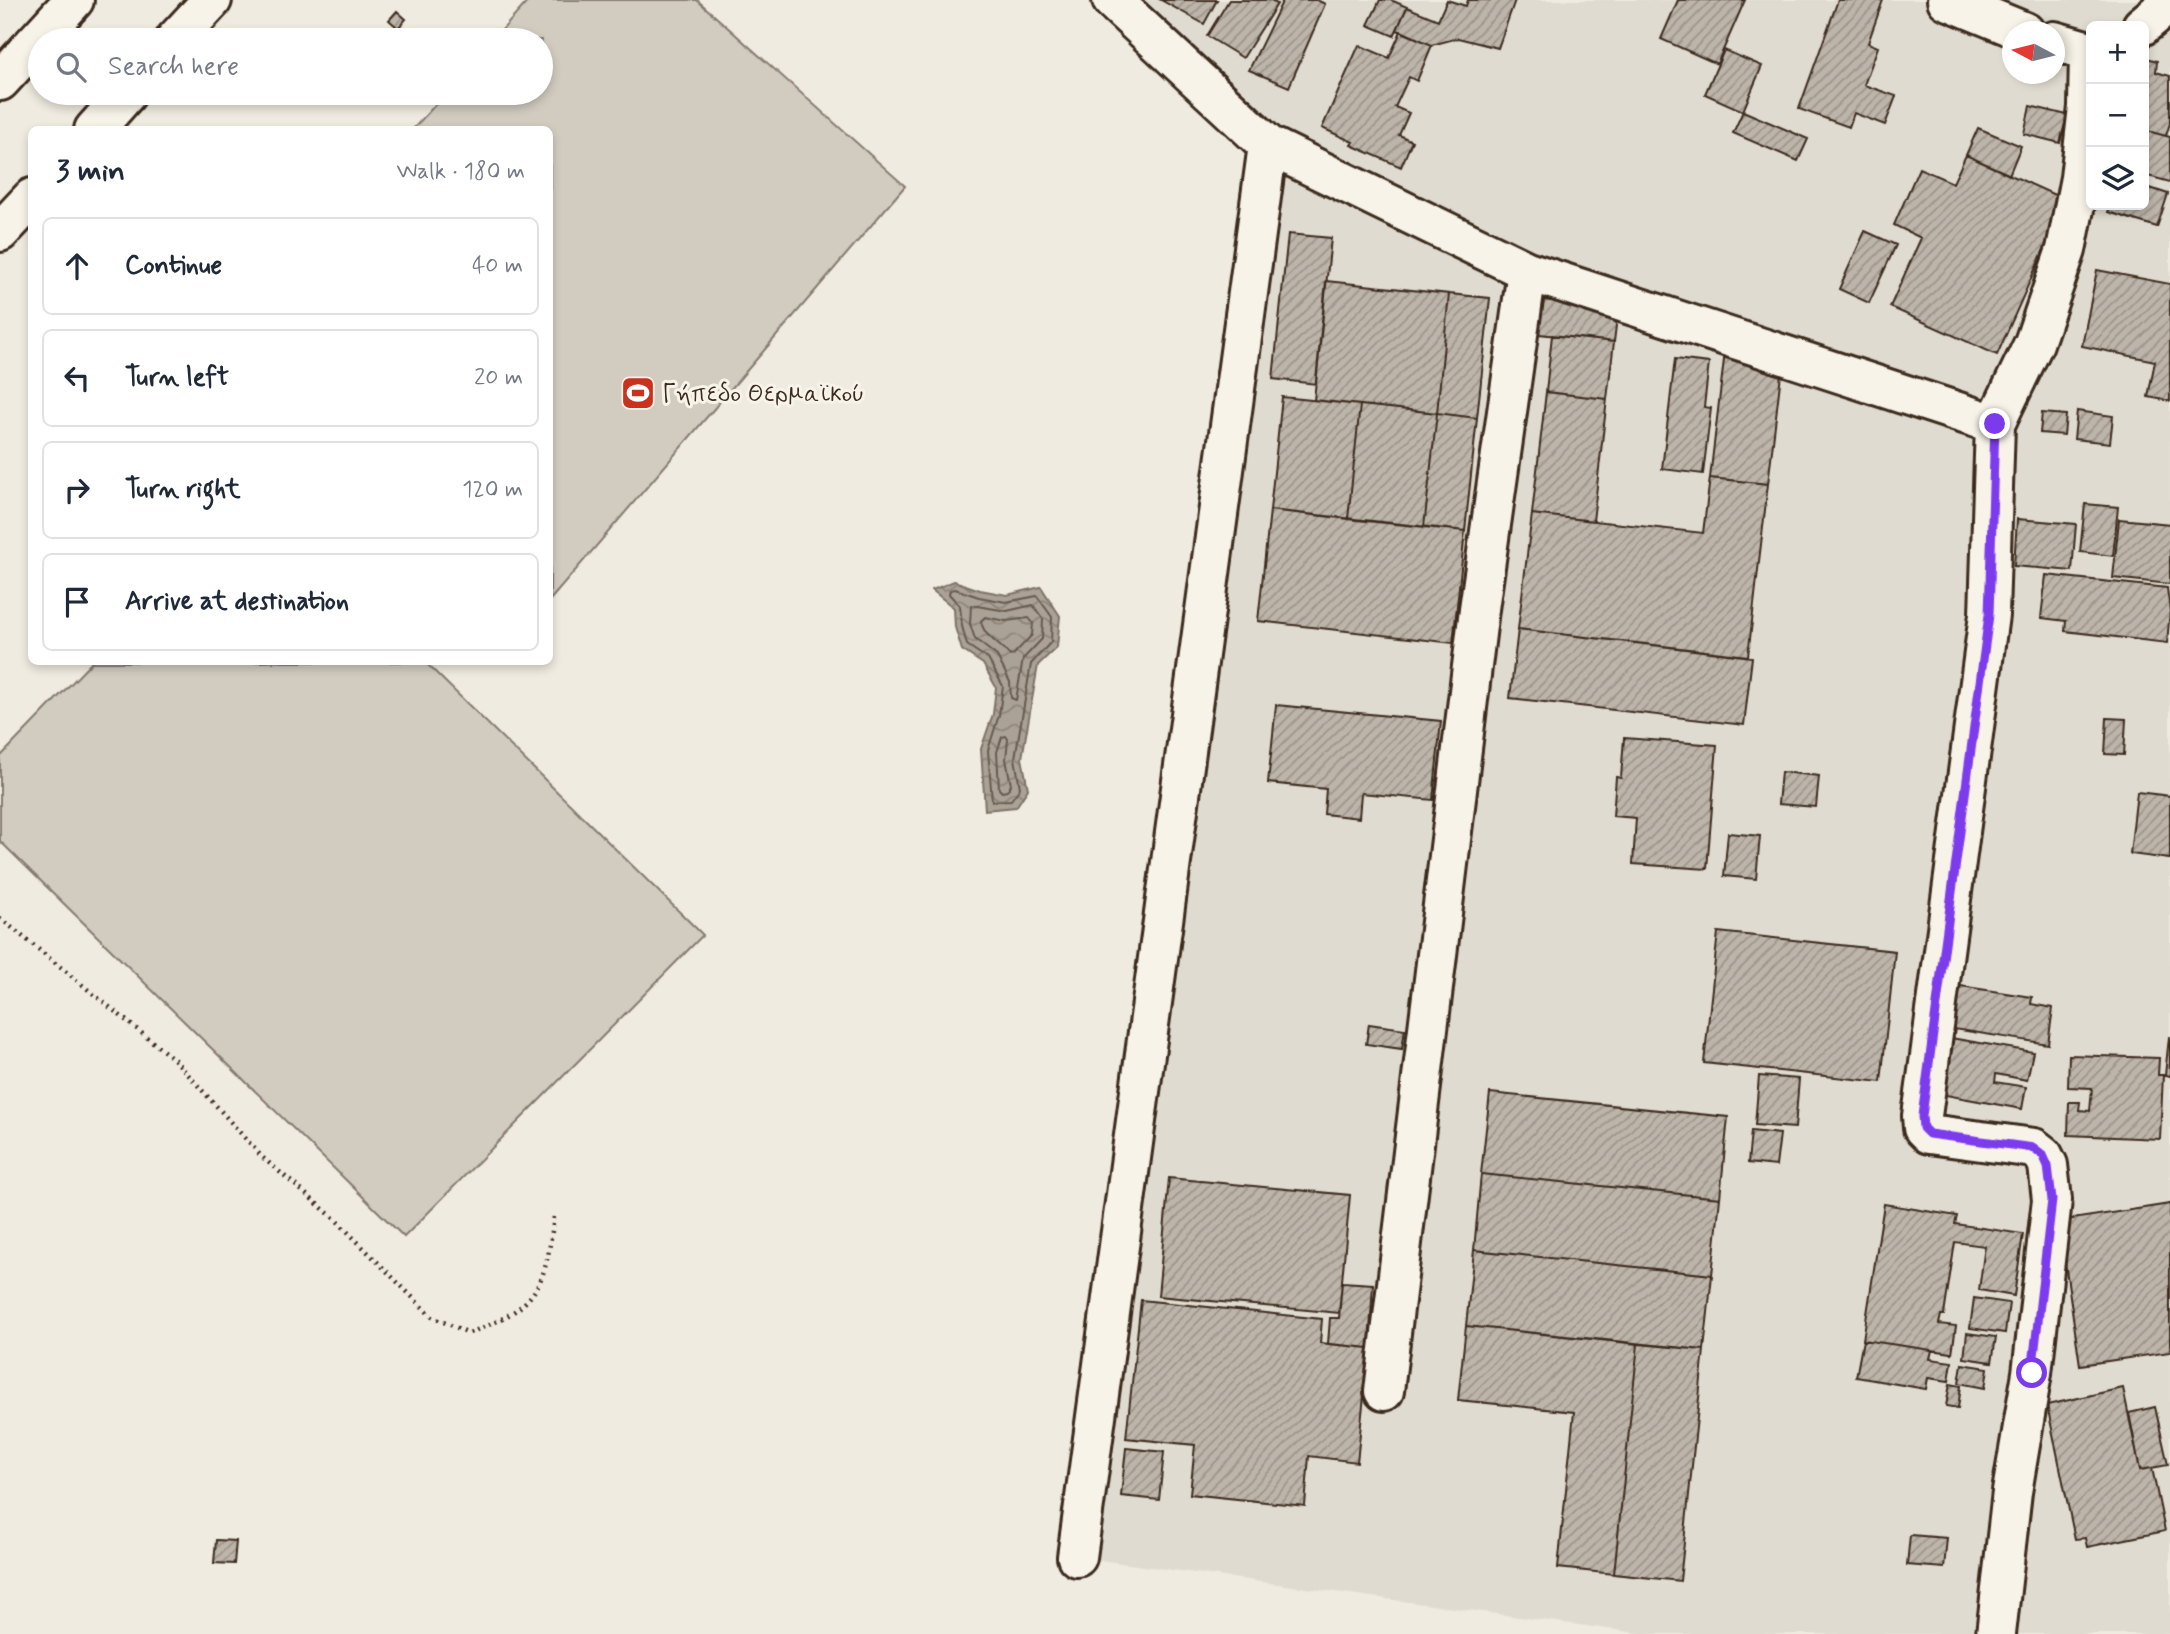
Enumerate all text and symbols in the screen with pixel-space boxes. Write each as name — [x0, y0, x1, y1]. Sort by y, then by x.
north arrow — [2002, 21, 2065, 84]
map controls — [2086, 21, 2149, 210]
button: + — [2086, 21, 2149, 84]
search box — [28, 28, 553, 105]
icon: search — [52, 48, 90, 86]
text: Search here — [108, 50, 239, 84]
button: − — [2086, 84, 2149, 147]
button: layers — [2086, 147, 2149, 210]
text: 3 min — [56, 152, 125, 191]
text: Walk · 180 m — [396, 157, 525, 187]
icon: ahead — [58, 247, 96, 285]
text: Continue — [125, 249, 222, 283]
text: 40 m — [472, 251, 523, 281]
icon: left — [58, 359, 96, 397]
text: Turn left — [125, 361, 229, 395]
text: 20 m — [474, 363, 523, 393]
sports icon: Γήπεδο Θερμαϊκού — [619, 374, 657, 412]
place label: Γήπεδο Θερμαϊκού — [662, 379, 864, 410]
route end — [1979, 408, 2010, 439]
icon: right — [58, 471, 96, 509]
text: Turn right — [125, 473, 241, 507]
text: 120 m — [462, 475, 523, 505]
icon: arrive — [58, 583, 96, 621]
text: Arrive at destination — [125, 585, 349, 619]
route start — [2016, 1357, 2047, 1388]

